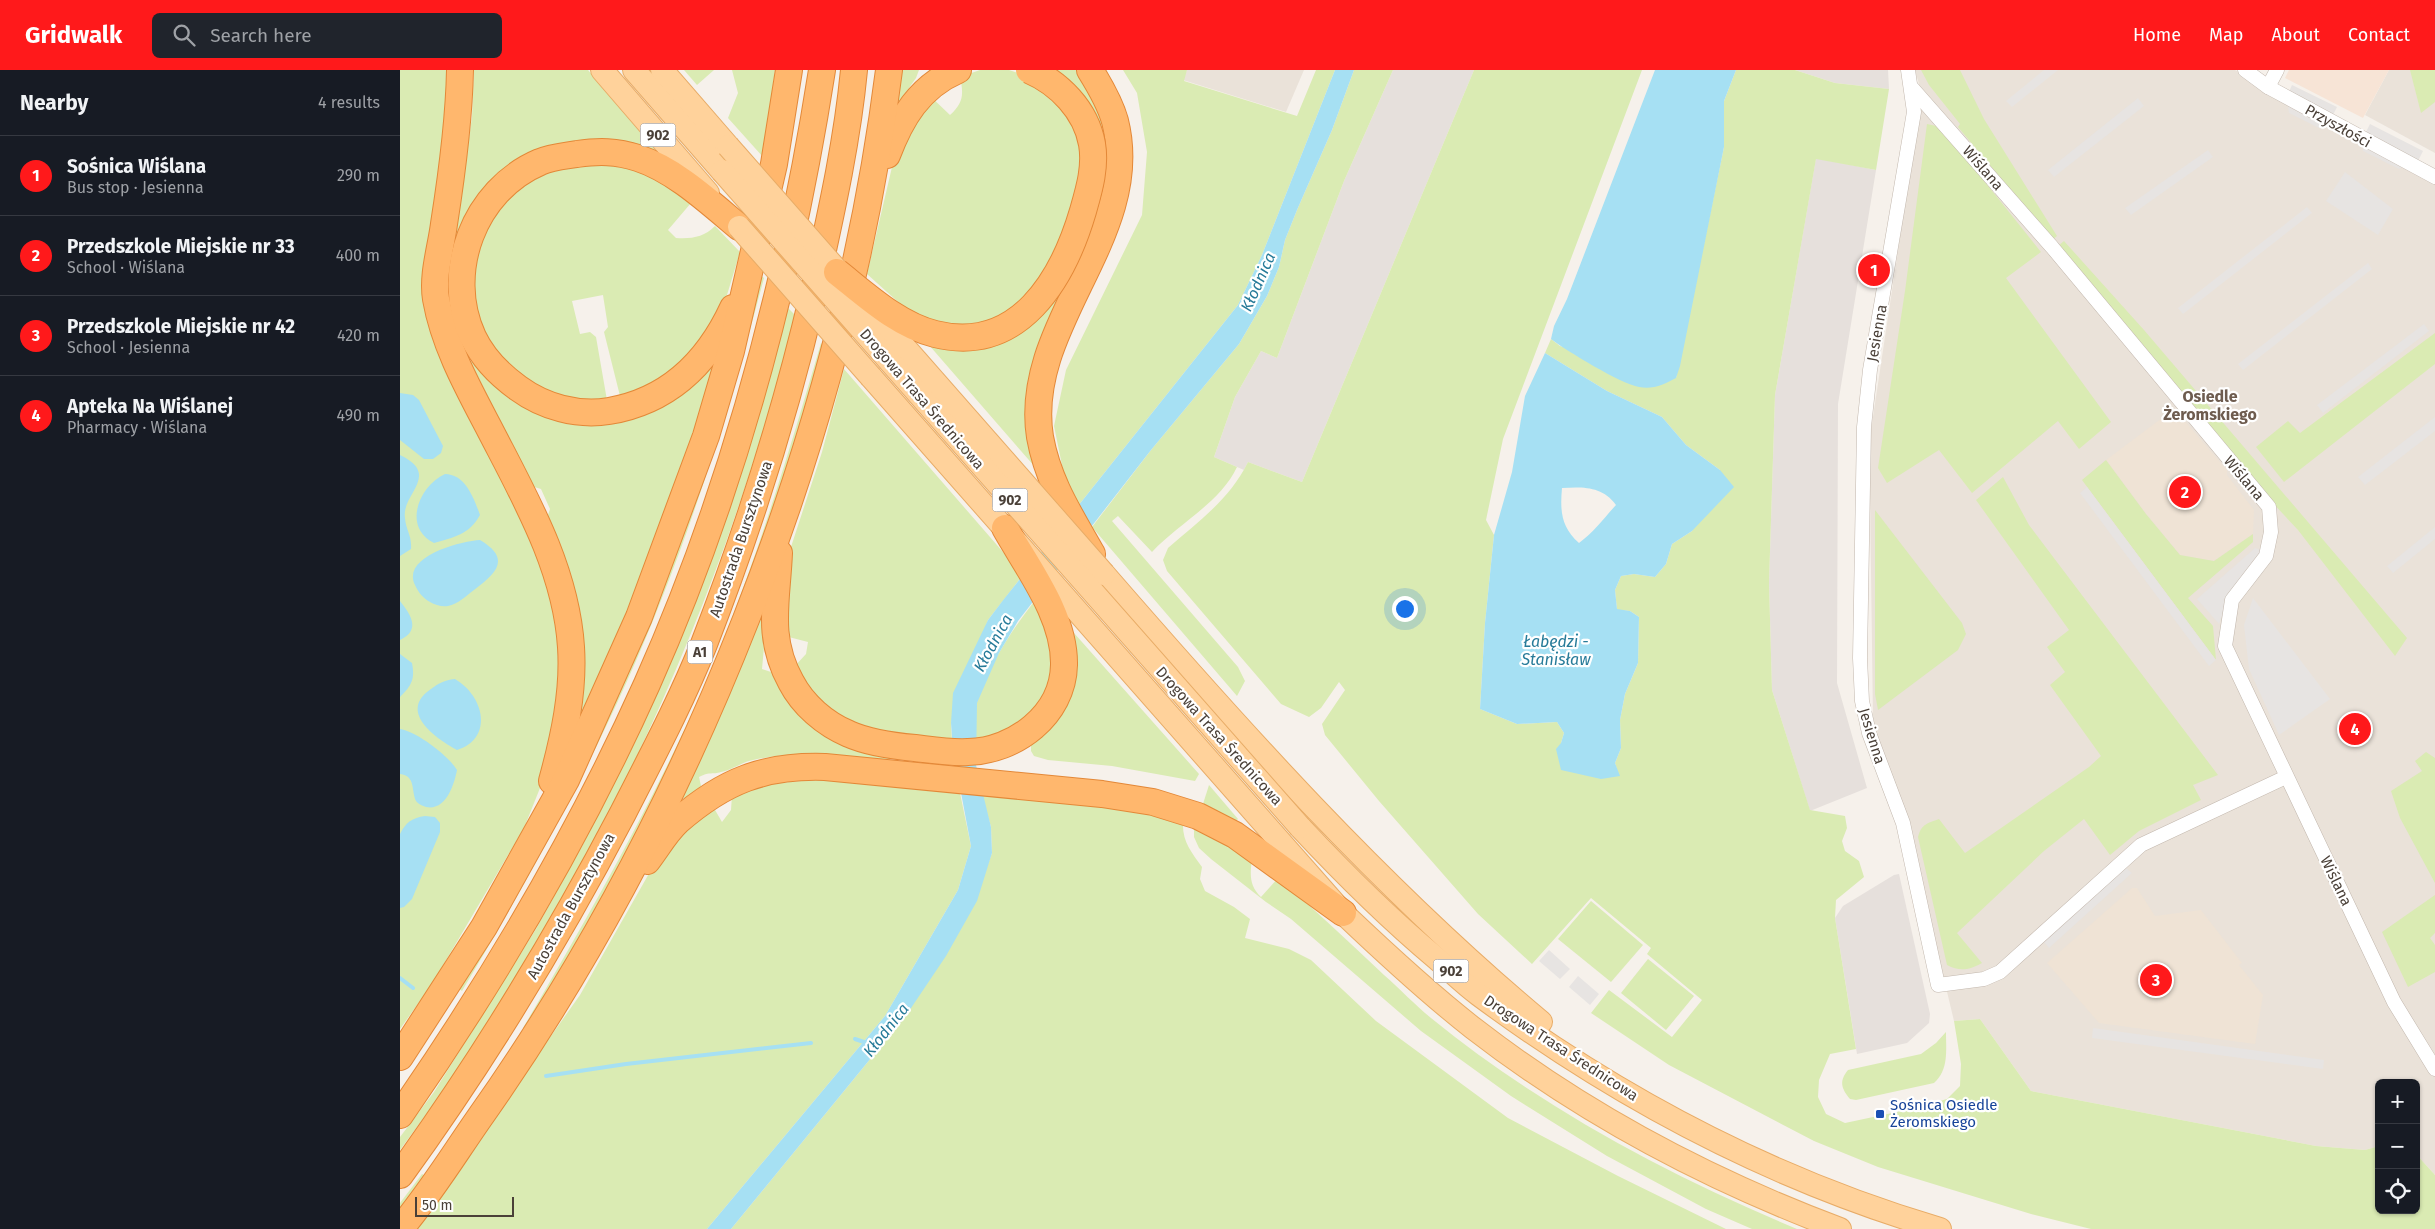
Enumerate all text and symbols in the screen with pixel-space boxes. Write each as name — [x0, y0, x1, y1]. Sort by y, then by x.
search box — [152, 13, 502, 58]
text: Gridwalk — [25, 21, 122, 49]
icon: search — [170, 21, 198, 49]
text: Search here — [210, 24, 312, 47]
text: Home — [2133, 24, 2181, 46]
text: Map — [2209, 24, 2243, 46]
text: About — [2271, 24, 2320, 46]
text: Contact — [2348, 24, 2410, 46]
text: Nearby — [20, 90, 88, 116]
text: 4 results — [318, 93, 380, 112]
street label: Przyszłości — [2302, 100, 2374, 152]
road number: 902 — [640, 124, 676, 146]
street label: Wiślana — [1959, 142, 2007, 194]
text: Sośnica Wiślana — [67, 155, 206, 178]
text: 1 — [32, 166, 40, 185]
text: 290 m — [337, 166, 380, 185]
text: Bus stop · Jesienna — [67, 178, 204, 197]
text: Przedszkole Miejskie nr 33 — [67, 235, 295, 258]
text: 2 — [32, 246, 40, 265]
text: 400 m — [336, 246, 380, 265]
water label: Kłodnica — [1237, 250, 1279, 314]
pin: 1 — [1858, 251, 1890, 289]
text: School · Wiślana — [67, 258, 185, 277]
street label: Jesienna — [1863, 303, 1891, 363]
text: Przedszkole Miejskie nr 42 — [67, 315, 295, 338]
street label: Drogowa Trasa Średnicowa — [856, 325, 988, 473]
text: 3 — [32, 326, 40, 345]
text: 420 m — [337, 326, 380, 345]
text: School · Jesienna — [67, 338, 190, 357]
district label: Osiedle Żeromskiego — [2163, 387, 2257, 424]
text: Apteka Na Wiślanej — [67, 395, 233, 418]
text: 4 — [31, 406, 41, 425]
text: 490 m — [337, 406, 380, 425]
text: Pharmacy · Wiślana — [67, 418, 207, 437]
street label: Wiślana — [2220, 452, 2268, 504]
street label: Autostrada Bursztynowa — [706, 458, 776, 620]
pin: 2 — [2169, 473, 2201, 511]
road number: 902 — [992, 488, 1028, 512]
your location — [1392, 596, 1418, 622]
water label: Kłodnica — [970, 611, 1016, 675]
water label: Łabędzi - Stanisław — [1520, 632, 1591, 669]
road number: A1 — [688, 640, 712, 664]
street label: Drogowa Trasa Średnicowa — [1152, 663, 1286, 809]
street label: Jesienna — [1855, 706, 1889, 766]
pin: 4 — [2339, 710, 2371, 748]
street label: Autostrada Bursztynowa — [523, 830, 619, 982]
street label: Wiślana — [2316, 853, 2356, 909]
road number: 902 — [1434, 959, 1468, 982]
pin: 3 — [2140, 961, 2172, 999]
street label: Drogowa Trasa Średnicowa — [1480, 991, 1642, 1105]
water label: Kłodnica — [859, 1000, 913, 1060]
map controls — [2375, 1079, 2420, 1214]
button: + — [2375, 1079, 2420, 1124]
place label: Sośnica Osiedle Żeromskiego — [1890, 1096, 1997, 1131]
marker: Sośnica Osiedle Żeromskiego — [1874, 1108, 1886, 1120]
button: − — [2375, 1124, 2420, 1169]
button: locate — [2375, 1169, 2420, 1214]
scale bar — [415, 1194, 514, 1217]
text: 50 m — [422, 1197, 453, 1214]

